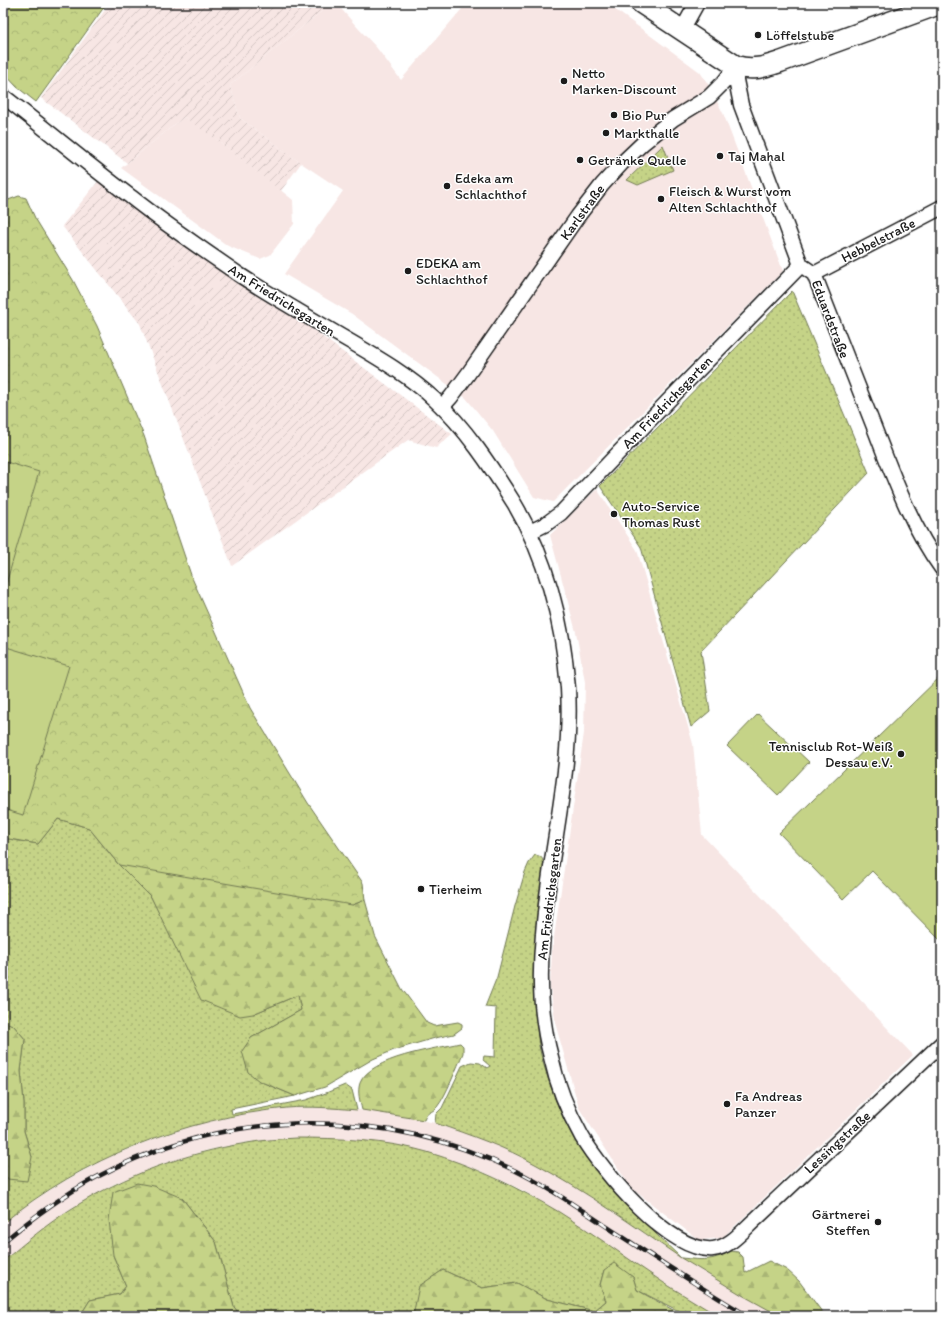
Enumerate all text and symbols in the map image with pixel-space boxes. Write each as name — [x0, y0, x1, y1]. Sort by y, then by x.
place label: Löffelstube — [766, 27, 834, 44]
marker: Löffelstube — [753, 30, 763, 40]
place label: Netto Marken-Discount — [572, 65, 677, 98]
marker: Netto Marken-Discount — [559, 76, 569, 86]
place label: Bio Pur — [622, 107, 667, 124]
marker: Bio Pur — [609, 110, 619, 120]
place label: Markthalle — [614, 125, 680, 142]
marker: Markthalle — [601, 128, 611, 138]
place label: Taj Mahal — [728, 148, 785, 165]
marker: Taj Mahal — [715, 151, 725, 161]
place label: Getränke Quelle — [588, 152, 687, 169]
marker: Getränke Quelle — [575, 155, 585, 165]
place label: Edeka am Schlachthof — [455, 170, 527, 203]
marker: Edeka am Schlachthof — [442, 181, 452, 191]
street label: Karlstraße — [556, 181, 608, 244]
place label: Fleisch & Wurst vom Alten Schlachthof — [669, 183, 791, 216]
marker: Fleisch & Wurst vom Alten Schlachthof — [656, 194, 666, 204]
street label: Hebbelstraße — [838, 214, 918, 266]
place label: EDEKA am Schlachthof — [416, 255, 488, 288]
street label: Am Friedrichsgarten — [225, 261, 339, 340]
marker: EDEKA am Schlachthof — [403, 266, 413, 276]
street label: Eduardstraße — [808, 278, 853, 361]
street label: Am Friedrichsgarten — [619, 352, 716, 452]
place label: Auto-Service Thomas Rust — [622, 498, 700, 531]
marker: Auto-Service Thomas Rust — [609, 509, 619, 519]
place label: Tennisclub Rot-Weiß Dessau e.V. — [769, 738, 893, 771]
marker: Tennisclub Rot-Weiß Dessau e.V. — [896, 749, 906, 759]
street label: Am Friedrichsgarten — [534, 837, 565, 961]
place label: Tierheim — [429, 881, 482, 898]
marker: Tierheim — [416, 884, 426, 894]
place label: Fa Andreas Panzer — [735, 1088, 802, 1121]
marker: Fa Andreas Panzer — [722, 1099, 732, 1109]
street label: Lessingstraße — [801, 1107, 874, 1177]
place label: Gärtnerei Steffen — [812, 1206, 871, 1239]
marker: Gärtnerei Steffen — [873, 1217, 883, 1227]

